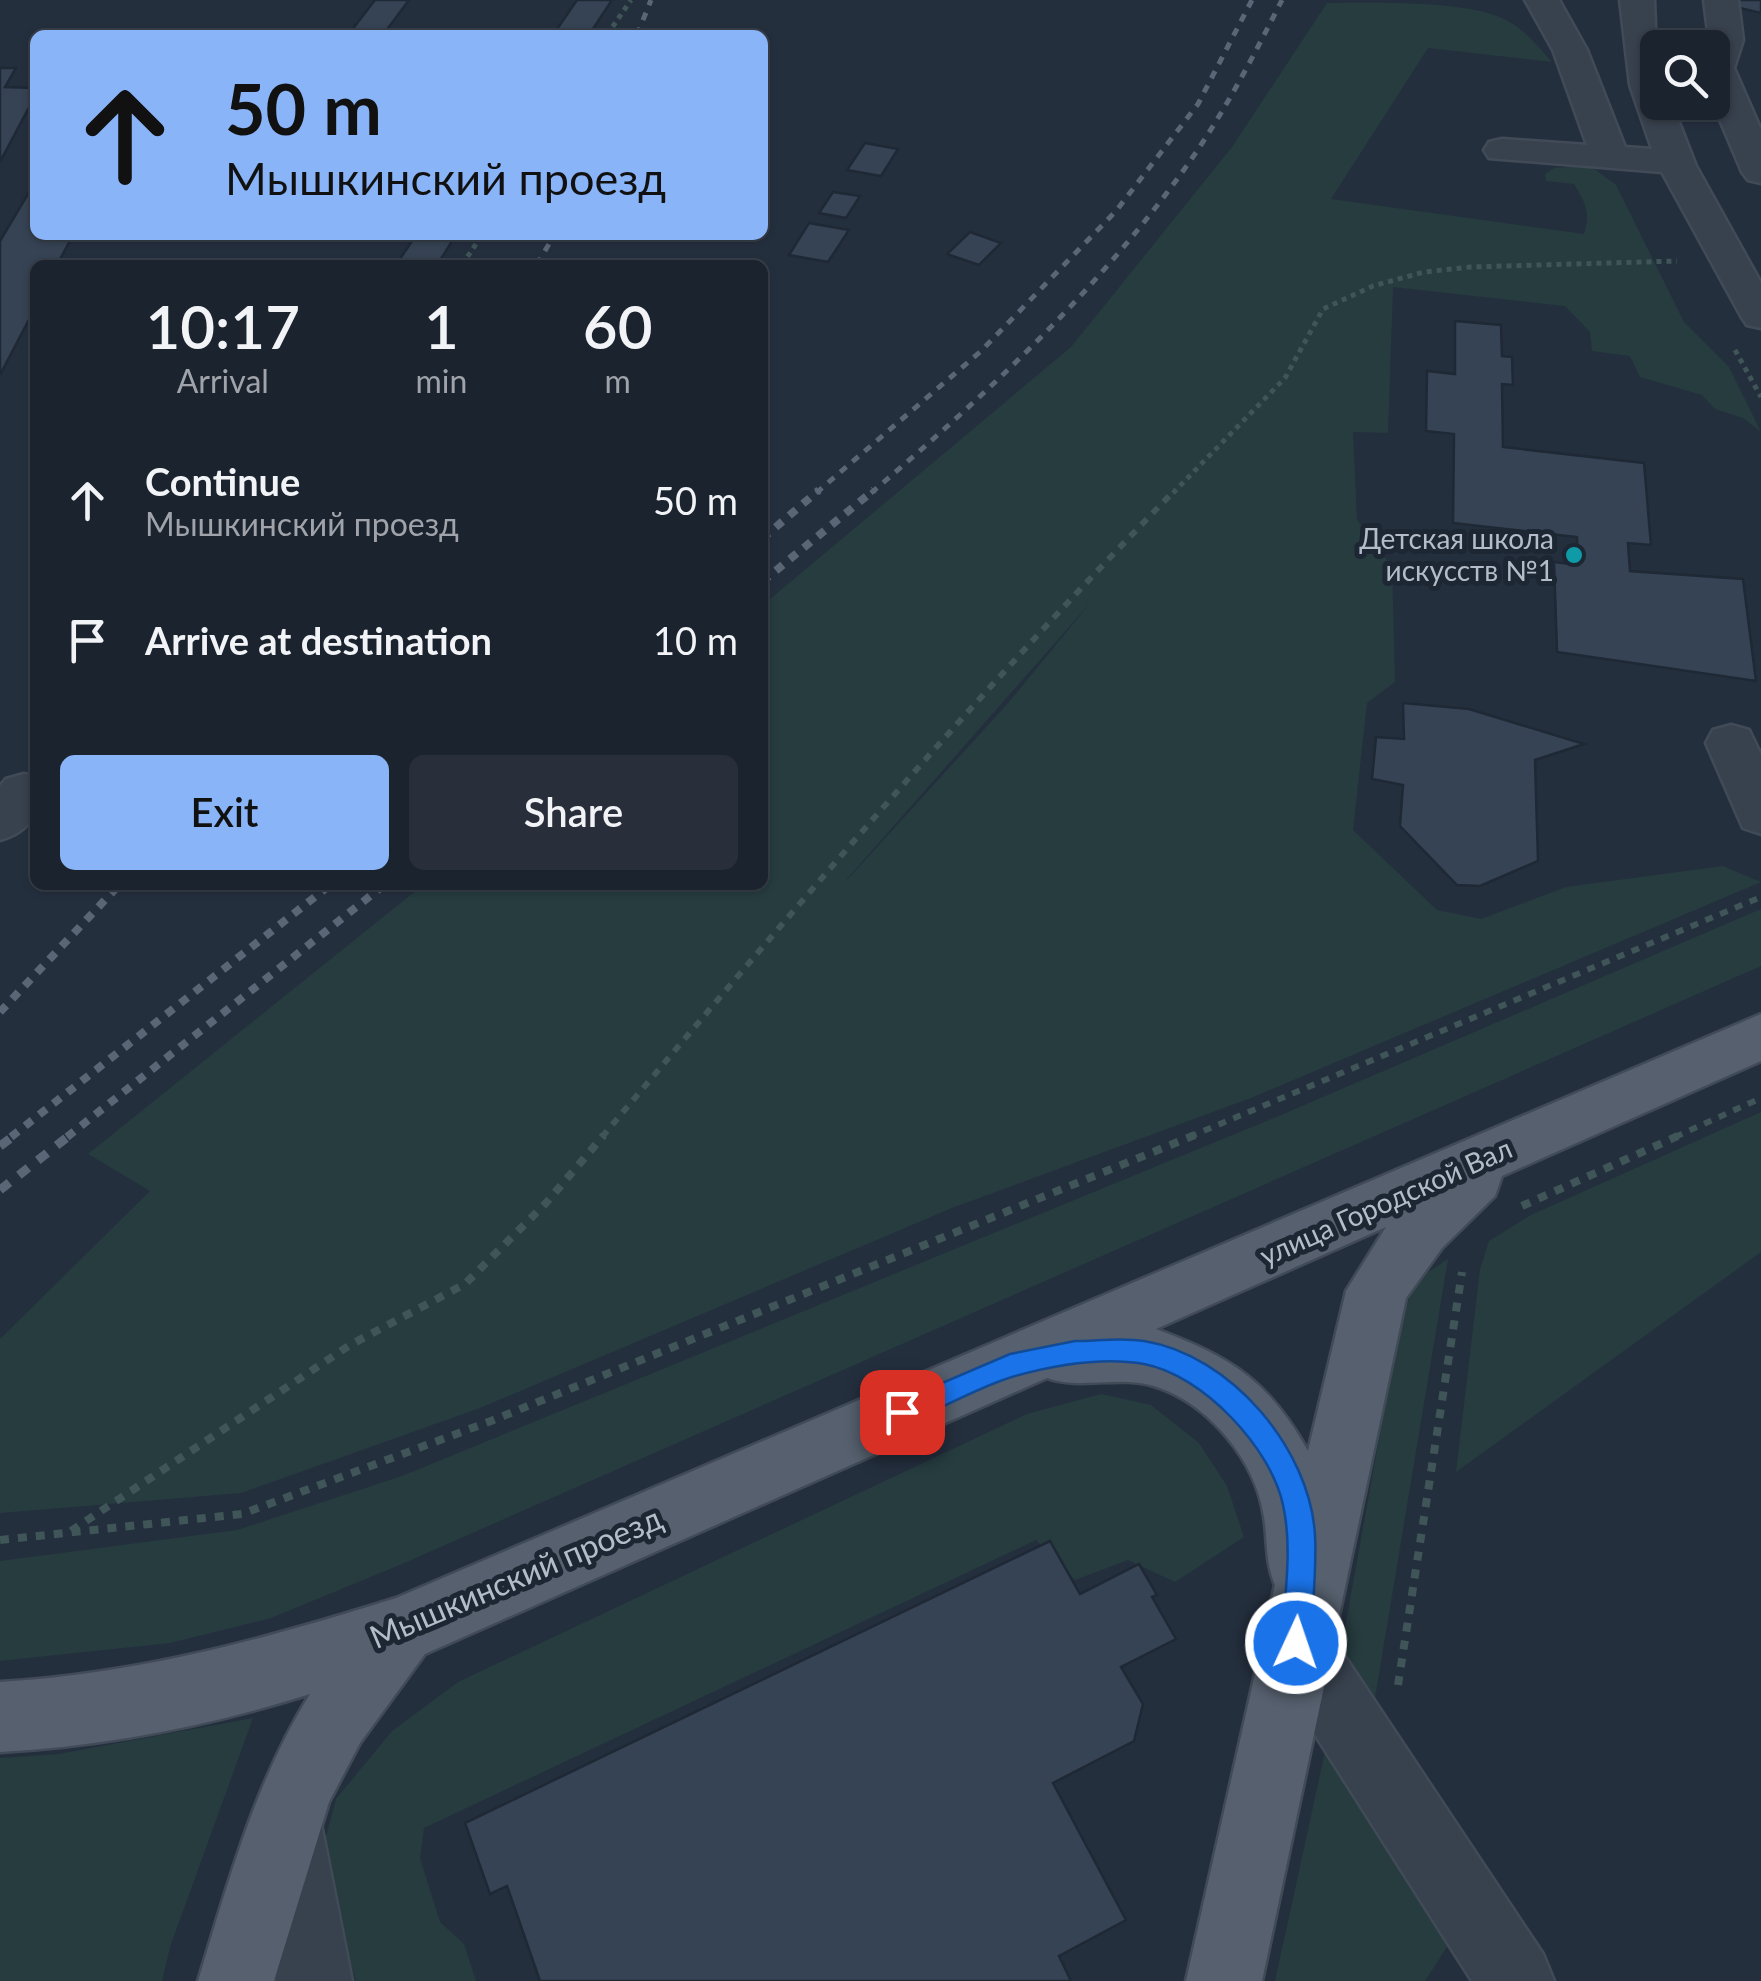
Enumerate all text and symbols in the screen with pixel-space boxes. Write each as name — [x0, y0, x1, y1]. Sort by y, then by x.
map controls — [1640, 30, 1730, 120]
button: search — [1640, 30, 1730, 120]
text: 50 m — [225, 66, 382, 150]
icon: ahead — [60, 70, 190, 200]
text: Мышкинский проезд — [225, 151, 666, 205]
text: 10:17 — [146, 290, 300, 362]
text: 1 — [424, 290, 459, 362]
text: 60 — [583, 290, 652, 362]
text: Arrival — [177, 361, 269, 400]
text: min — [415, 361, 467, 400]
text: m — [605, 361, 631, 400]
text: Continue — [145, 458, 300, 504]
icon: ahead — [60, 473, 115, 528]
text: 50 m — [653, 477, 738, 523]
text: Мышкинский проезд — [145, 504, 459, 543]
place label: Детская школа искусств №1 — [1359, 521, 1554, 587]
marker: Детская школа искусств №1 — [1563, 544, 1585, 566]
icon: arrive — [60, 613, 115, 668]
text: Arrive at destination — [145, 617, 492, 663]
text: 10 m — [653, 617, 738, 663]
button: Exit — [60, 755, 389, 870]
button: Share — [409, 755, 738, 870]
street label: улица Городской Вал — [1254, 1130, 1517, 1272]
pin — [860, 1370, 945, 1455]
icon: arrive — [875, 1385, 930, 1440]
street label: Мышкинский проезд — [363, 1497, 668, 1656]
position arrow — [1244, 1591, 1348, 1695]

